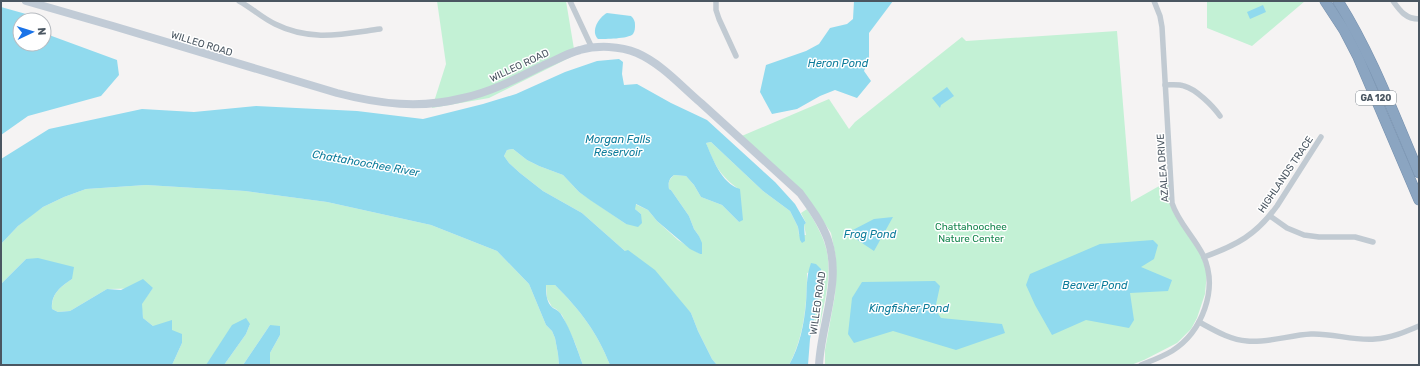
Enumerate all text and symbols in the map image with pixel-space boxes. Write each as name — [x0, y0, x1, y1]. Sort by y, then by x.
north arrow — [12, 12, 52, 52]
text: N — [35, 27, 48, 36]
street label: WILLEO ROAD — [169, 29, 234, 59]
street label: WILLEO ROAD — [488, 47, 551, 85]
water label: Heron Pond — [808, 57, 869, 70]
road number: GA 120 — [1356, 91, 1396, 105]
water label: Morgan Falls Reservoir — [585, 133, 651, 159]
street label: AZALEA DRIVE — [1155, 133, 1171, 203]
street label: HIGHLANDS TRACE — [1256, 134, 1316, 215]
water label: Chattahoochee River — [311, 148, 421, 179]
park label: Chattahoochee Nature Center — [935, 221, 1007, 245]
water label: Frog Pond — [844, 228, 897, 241]
street label: WILLEO ROAD — [808, 271, 828, 336]
water label: Beaver Pond — [1062, 279, 1128, 292]
water label: Kingfisher Pond — [869, 302, 950, 315]

